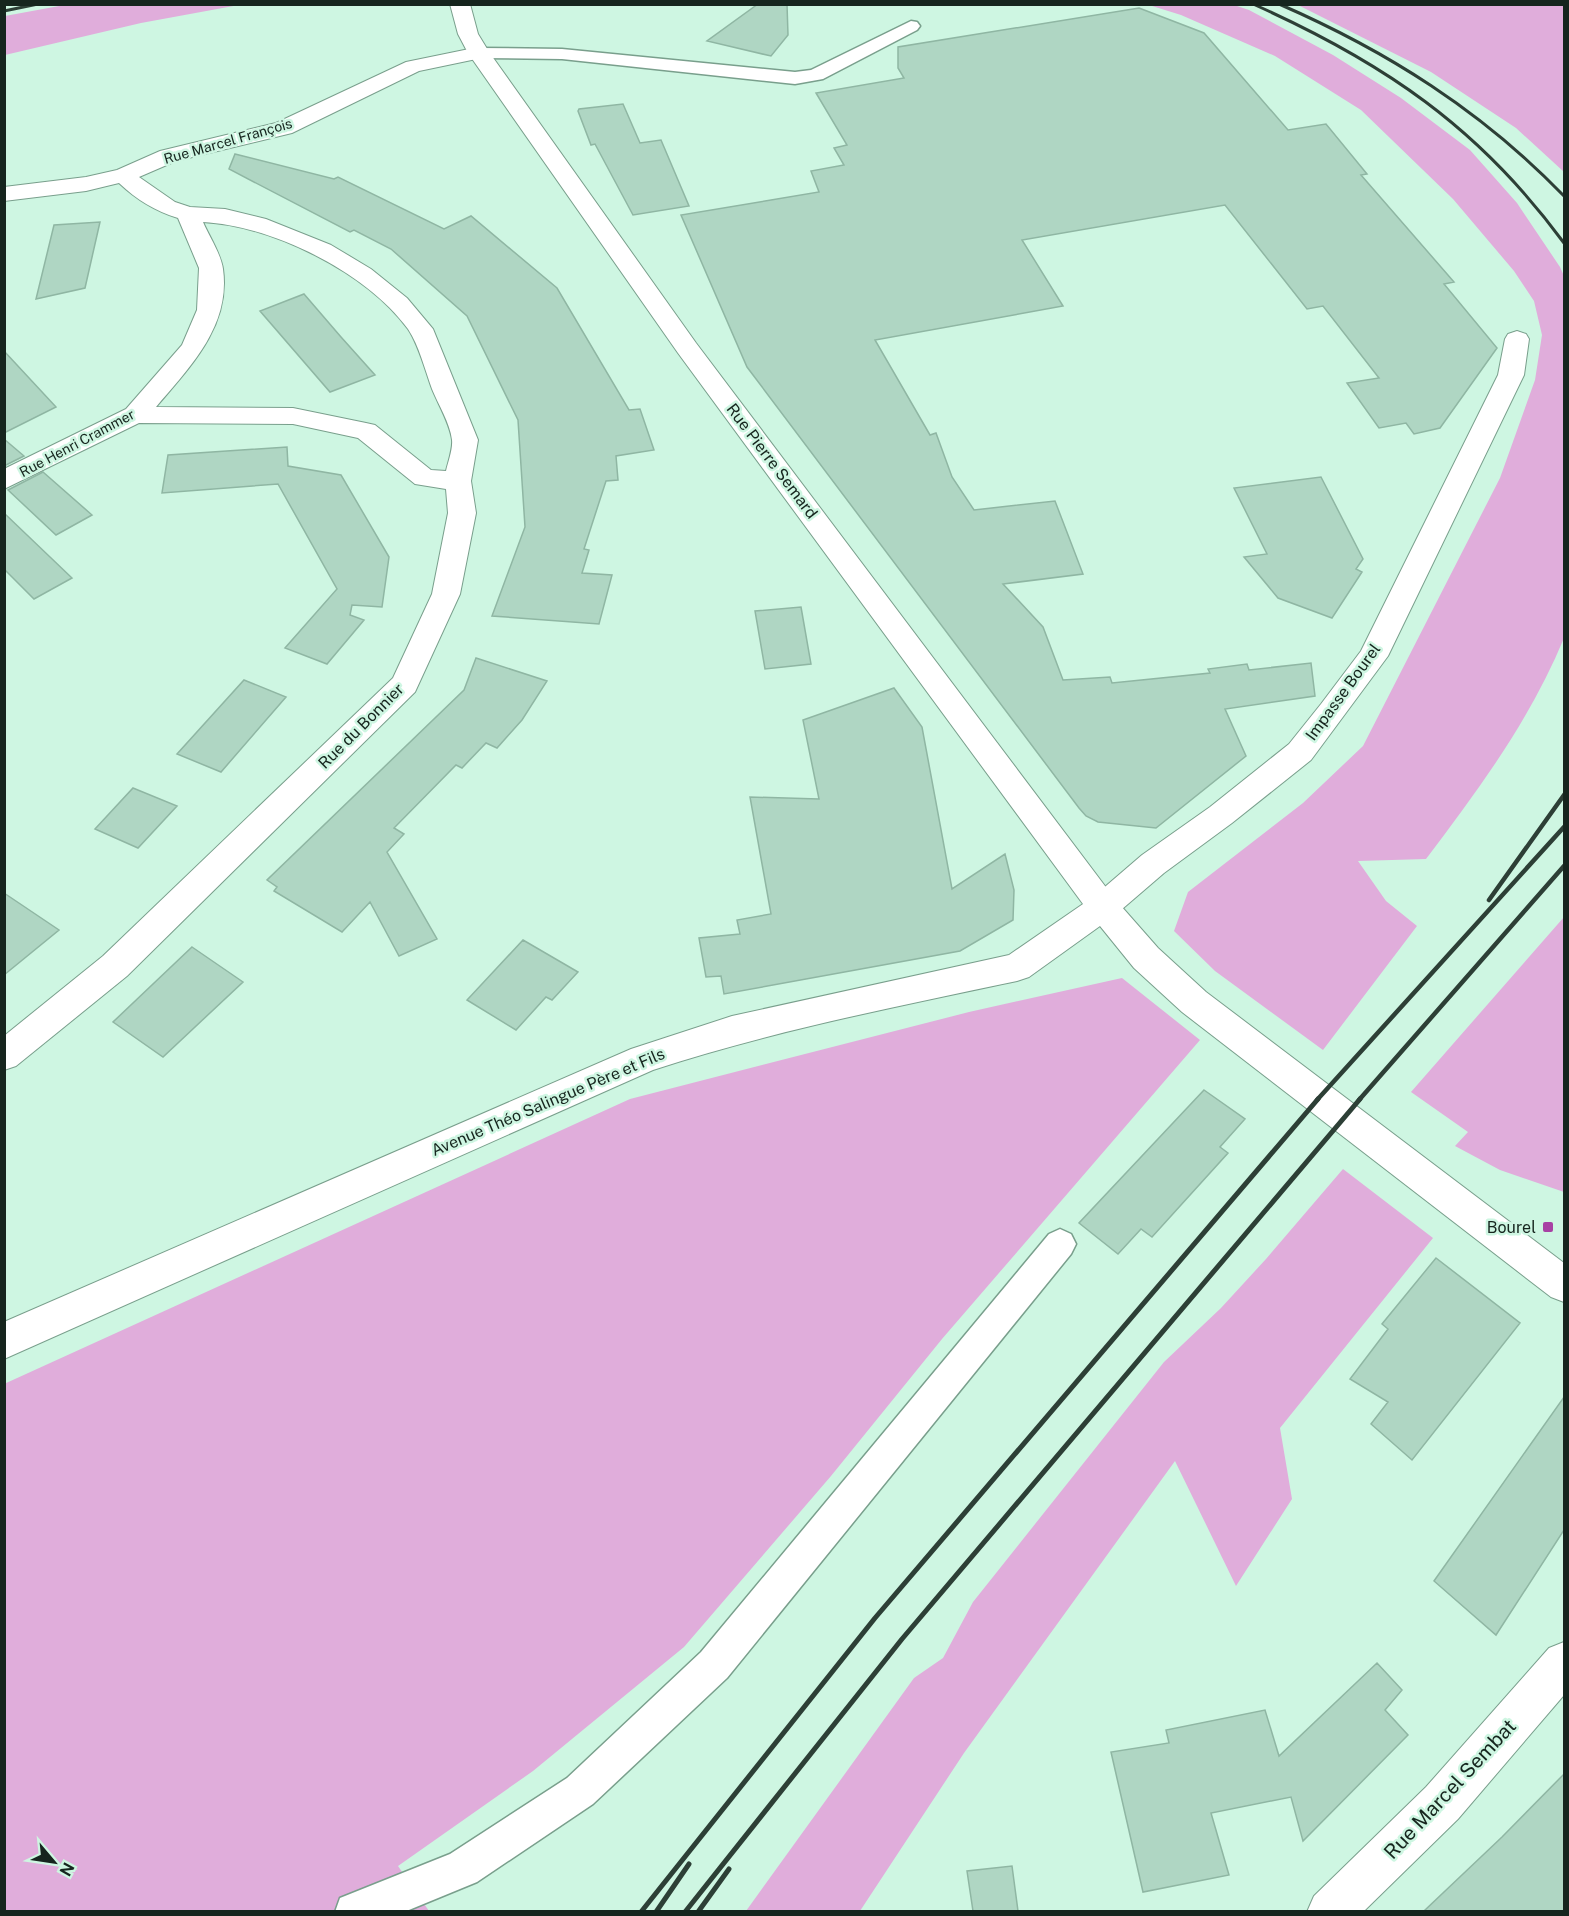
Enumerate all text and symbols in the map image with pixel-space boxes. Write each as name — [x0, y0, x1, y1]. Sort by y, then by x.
street label: Rue Marcel François — [162, 115, 294, 167]
street label: Rue Pierre Semard — [722, 400, 822, 522]
street label: Rue Henri Crammer — [17, 406, 137, 480]
street label: Impasse Bourel — [1302, 640, 1385, 744]
street label: Rue du Bonnier — [314, 679, 408, 773]
street label: Avenue Théo Salingue Père et Fils — [428, 1044, 668, 1160]
place label: Bourel — [1487, 1218, 1536, 1237]
marker: Bourel — [1541, 1220, 1555, 1234]
street label: Rue Marcel Sembat — [1379, 1714, 1521, 1864]
north arrow — [24, 1832, 84, 1892]
text: N — [55, 1859, 78, 1879]

